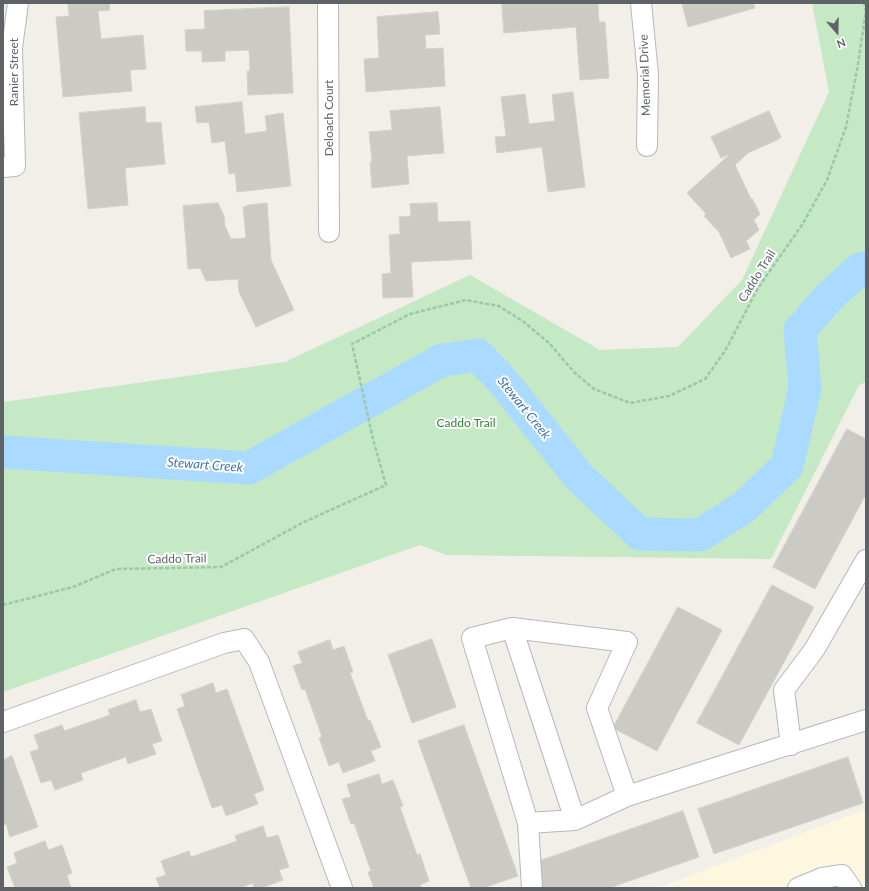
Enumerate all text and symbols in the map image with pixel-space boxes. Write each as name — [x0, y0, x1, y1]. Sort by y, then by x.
north arrow — [817, 12, 857, 52]
street label: Memorial Drive — [636, 34, 654, 116]
text: N — [835, 36, 847, 51]
street label: Ranier Street — [7, 38, 21, 106]
street label: Deloach Court — [322, 80, 336, 156]
street label: Caddo Trail — [735, 247, 779, 305]
water label: Stewart Creek — [494, 374, 554, 442]
park label: Caddo Trail — [436, 416, 496, 430]
water label: Stewart Creek — [167, 455, 243, 475]
street label: Caddo Trail — [147, 551, 207, 567]

